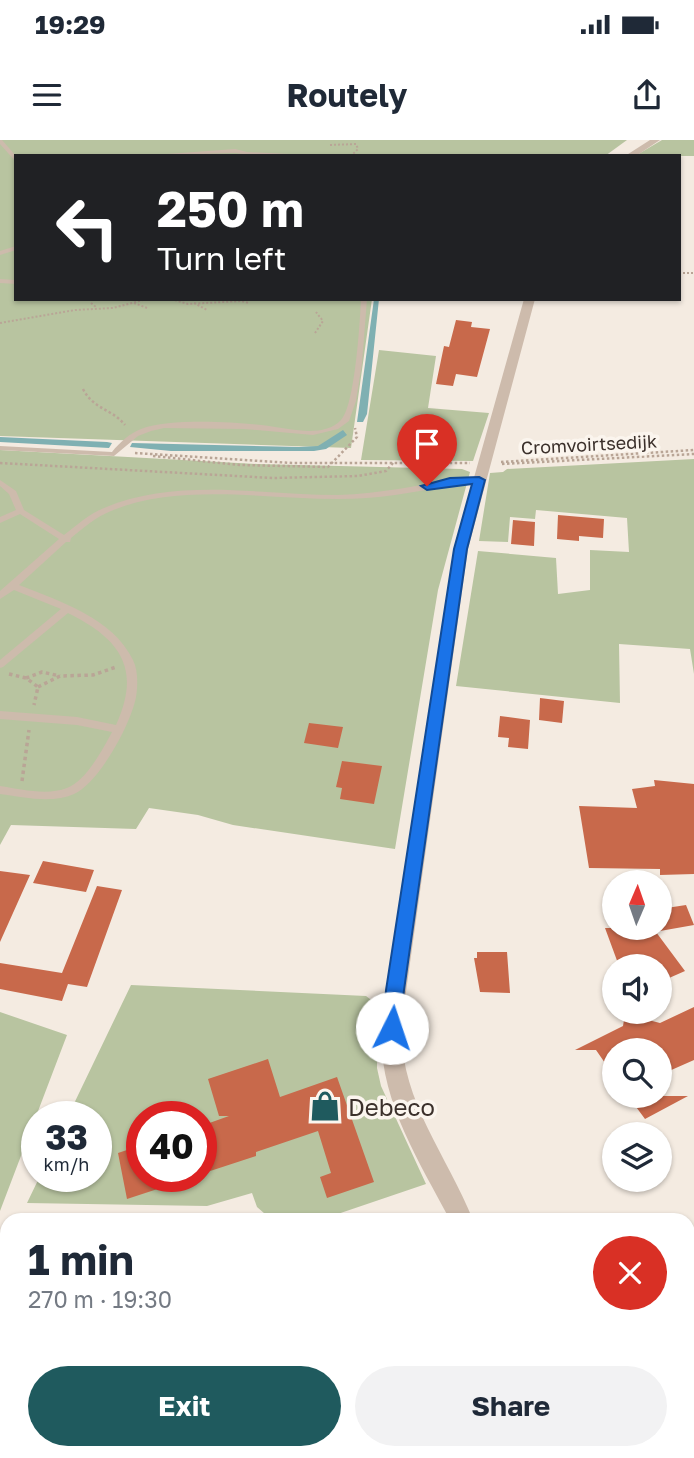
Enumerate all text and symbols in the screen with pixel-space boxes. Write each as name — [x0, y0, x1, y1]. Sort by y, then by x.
text: 19:29 — [35, 9, 106, 40]
icon: menu — [28, 76, 66, 114]
text: Routely — [287, 76, 407, 114]
icon: share — [628, 76, 666, 114]
text: 250 m — [157, 179, 304, 238]
icon: left — [42, 182, 133, 273]
text: Turn left — [157, 239, 286, 277]
pin — [397, 414, 457, 486]
icon: arrive — [408, 425, 446, 463]
street label: Cromvoirtsedijk — [520, 429, 658, 459]
north arrow — [602, 870, 672, 940]
map controls — [602, 870, 672, 1192]
button: sound — [602, 954, 672, 1024]
position arrow — [355, 991, 429, 1065]
button: search — [602, 1038, 672, 1108]
shop icon: Debeco — [308, 1089, 342, 1123]
place label: Debeco — [348, 1092, 435, 1121]
speed limit sign: 40 — [126, 1101, 217, 1192]
text: 33 — [45, 1116, 88, 1158]
button: layers — [602, 1122, 672, 1192]
text: km/h — [44, 1153, 89, 1175]
text: 1 min — [28, 1234, 134, 1284]
button: close — [593, 1236, 667, 1310]
text: 270 m · 19:30 — [28, 1285, 172, 1313]
button: Exit — [28, 1366, 341, 1446]
button: Share — [355, 1366, 667, 1446]

